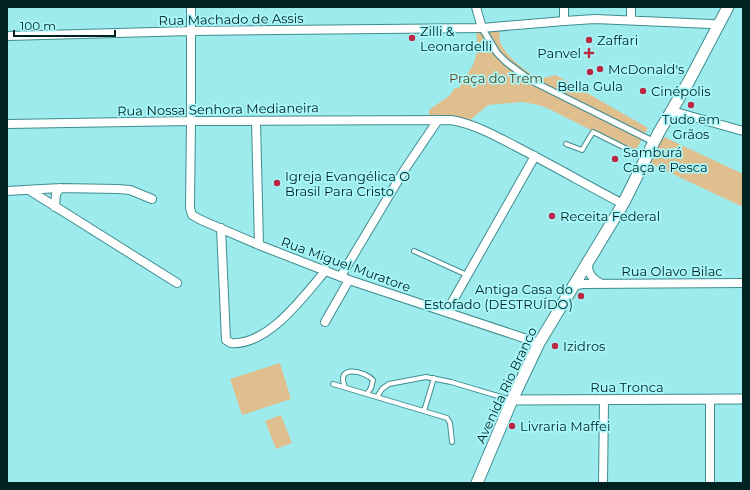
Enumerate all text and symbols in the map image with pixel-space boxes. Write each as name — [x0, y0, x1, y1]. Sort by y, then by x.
street label: Rua Machado de Assis — [158, 10, 304, 28]
scale bar — [14, 12, 115, 38]
text: 100 m — [20, 18, 56, 33]
place label: Zilli & Leonardelli — [420, 23, 492, 54]
place label: Zaffari — [597, 32, 638, 48]
marker: Zilli & Leonardelli — [407, 33, 417, 43]
marker: Zaffari — [584, 35, 594, 45]
place label: Panvel — [537, 45, 581, 61]
marker: Panvel — [584, 48, 594, 58]
place label: McDonald's — [608, 61, 684, 77]
marker: McDonald's — [595, 64, 605, 74]
marker: Bella Gula — [585, 67, 595, 77]
park label: Praça do Trem — [449, 70, 543, 86]
place label: Bella Gula — [557, 78, 623, 94]
place label: Cinépolis — [651, 83, 711, 99]
marker: Cinépolis — [638, 86, 648, 96]
street label: Rua Nossa Senhora Medianeira — [117, 99, 319, 119]
marker: Tudo em Grãos — [686, 100, 696, 110]
place label: Tudo em Grãos — [662, 111, 720, 142]
place label: Samburá Caça e Pesca — [623, 144, 708, 175]
marker: Samburá Caça e Pesca — [610, 154, 620, 164]
place label: Igreja Evangélica O Brasil Para Cristo — [285, 168, 410, 199]
marker: Igreja Evangélica O Brasil Para Cristo — [272, 178, 282, 188]
place label: Receita Federal — [560, 208, 660, 224]
marker: Receita Federal — [547, 211, 557, 221]
street label: Rua Miguel Muratore — [279, 233, 413, 295]
street label: Rua Olavo Bilac — [621, 263, 723, 279]
place label: Antiga Casa do Estofado (DESTRUÍDO) — [424, 281, 573, 312]
marker: Antiga Casa do Estofado (DESTRUÍDO) — [576, 291, 586, 301]
street label: Avenida Rio Branco — [472, 324, 540, 446]
place label: Izidros — [563, 338, 605, 354]
marker: Izidros — [550, 341, 560, 351]
street label: Rua Tronca — [590, 379, 664, 395]
place label: Livraria Maffei — [520, 418, 610, 434]
marker: Livraria Maffei — [507, 421, 517, 431]

